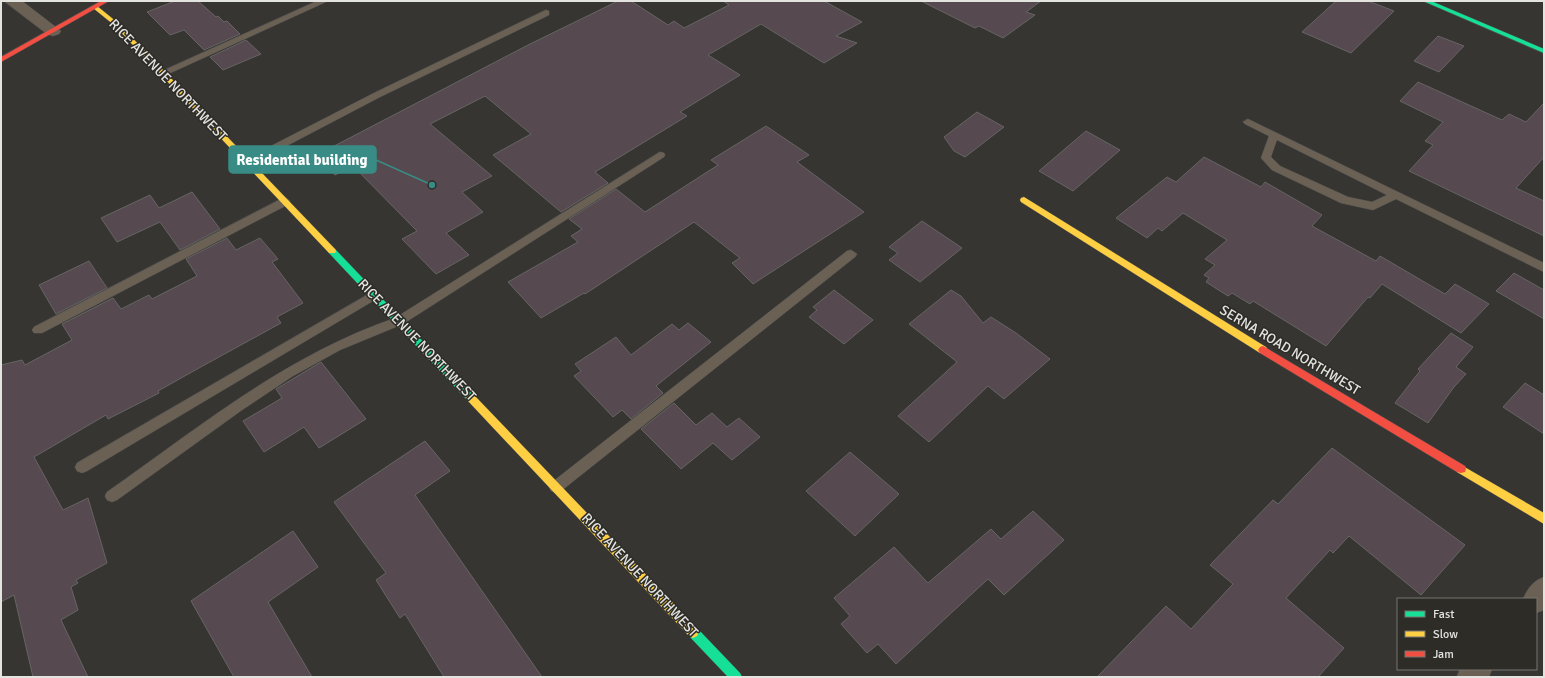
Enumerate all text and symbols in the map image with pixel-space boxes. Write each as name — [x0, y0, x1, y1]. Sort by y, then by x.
street label: RICE AVENUE NORTHWEST — [105, 15, 231, 145]
callout: Residential building — [229, 146, 376, 173]
text: Residential building — [236, 151, 368, 169]
street label: RICE AVENUE NORTHWEST — [354, 275, 480, 405]
street label: SERNA ROAD NORTHWEST — [1217, 301, 1363, 399]
street label: RICE AVENUE NORTHWEST — [578, 510, 702, 641]
legend — [1397, 598, 1537, 670]
text: Fast — [1433, 607, 1454, 622]
text: Slow — [1433, 627, 1458, 642]
text: Jam — [1433, 647, 1454, 662]

